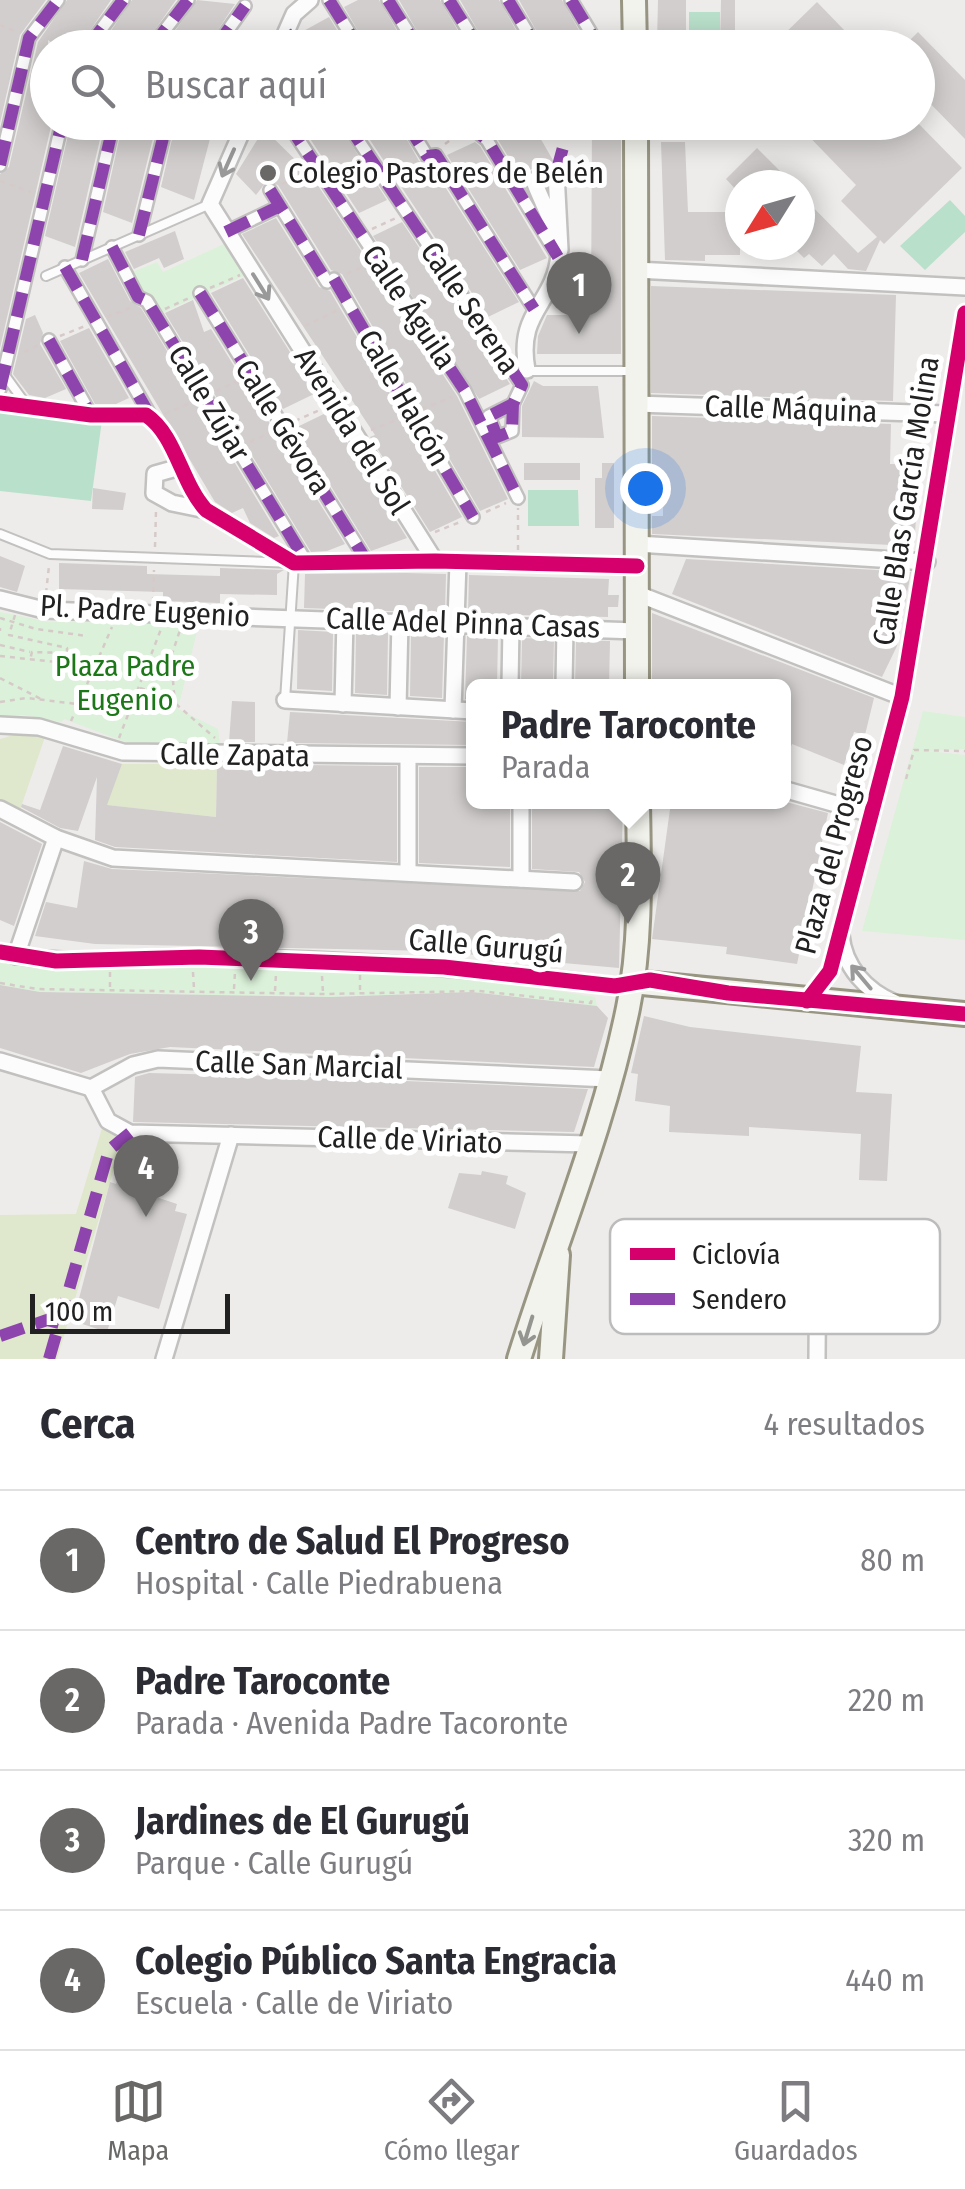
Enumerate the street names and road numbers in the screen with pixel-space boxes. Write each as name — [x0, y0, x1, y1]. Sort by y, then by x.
street label: Calle Serena — [413, 235, 527, 381]
street label: Calle Águila — [354, 238, 464, 376]
street label: Calle Halcón — [351, 324, 457, 472]
street label: Calle Zújar — [160, 338, 258, 468]
street label: Avenida del Sol — [287, 341, 418, 521]
street label: Calle Gévora — [227, 353, 339, 501]
street label: Calle Blas García Molina — [865, 354, 947, 648]
street label: Calle Máquina — [704, 388, 878, 430]
street label: Pl. Padre Eugenio — [39, 588, 251, 634]
street label: Calle Adel Pinna Casas — [325, 600, 601, 646]
street label: Plaza del Progreso — [788, 732, 880, 958]
street label: Calle Zapata — [160, 736, 310, 774]
street label: Calle Gurugú — [407, 921, 565, 971]
street label: Calle San Marcial — [195, 1043, 403, 1087]
street label: Calle de Viriato — [317, 1119, 503, 1161]

